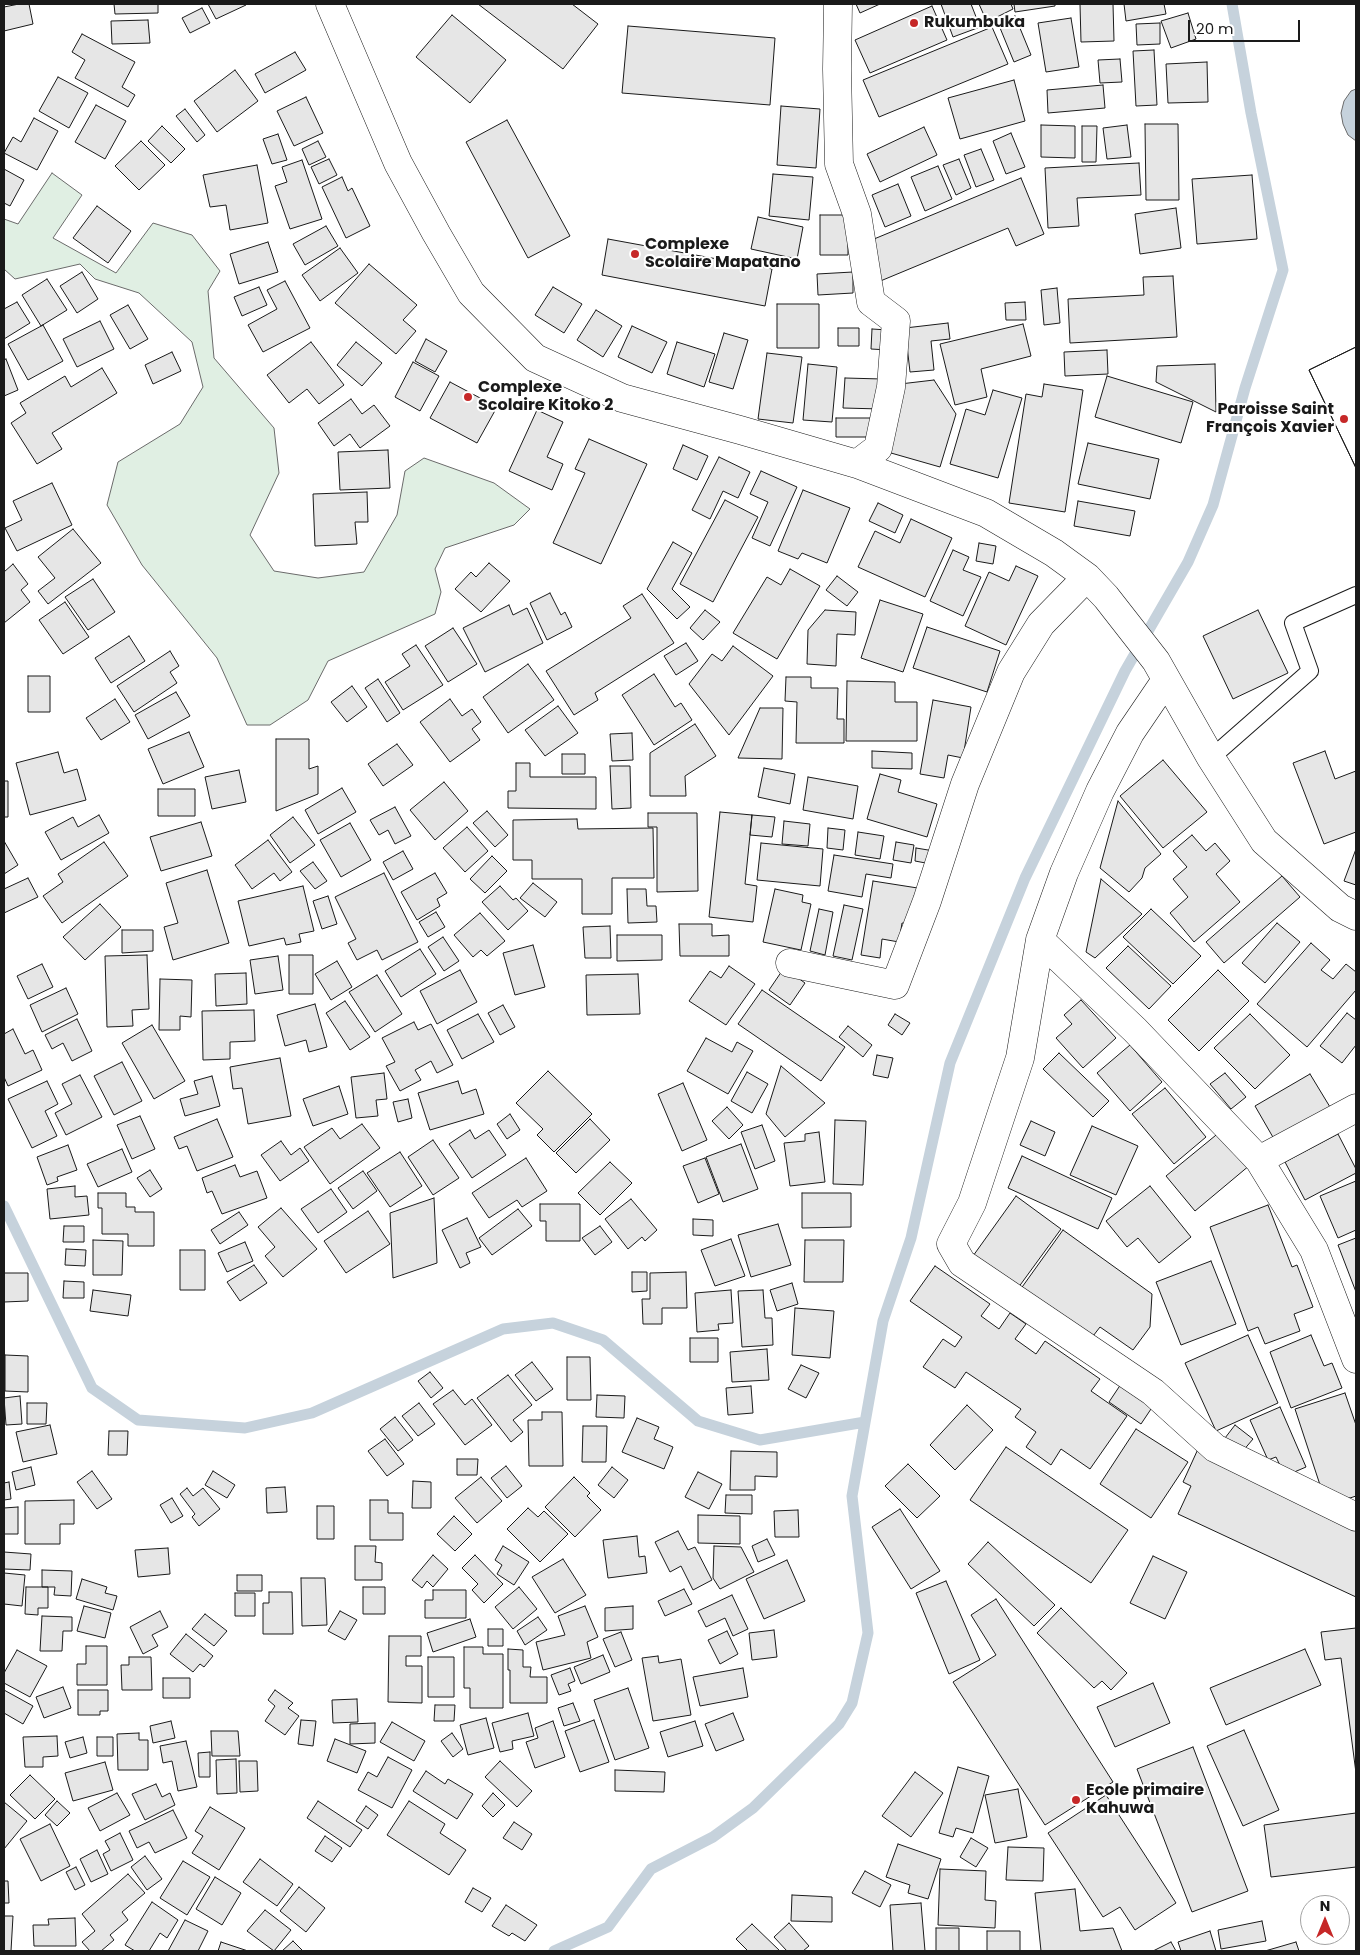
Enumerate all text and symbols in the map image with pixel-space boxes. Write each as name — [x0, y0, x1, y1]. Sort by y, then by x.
scale bar — [1190, 10, 1302, 42]
place label: Rukumbuka — [924, 13, 1025, 33]
marker: Rukumbuka — [908, 17, 920, 29]
text: 20 m — [1196, 18, 1234, 39]
place label: Complexe Scolaire Mapatano — [645, 235, 801, 273]
marker: Complexe Scolaire Mapatano — [629, 248, 641, 260]
place label: Complexe Scolaire Kitoko 2 — [478, 378, 613, 416]
marker: Complexe Scolaire Kitoko 2 — [462, 391, 474, 403]
place label: Paroisse Saint François Xavier — [1206, 400, 1334, 438]
marker: Paroisse Saint François Xavier — [1338, 413, 1350, 425]
place label: Ecole primaire Kahuwa — [1086, 1781, 1204, 1819]
marker: Ecole primaire Kahuwa — [1070, 1794, 1082, 1806]
north arrow — [1300, 1895, 1350, 1945]
text: N — [1320, 1896, 1330, 1916]

